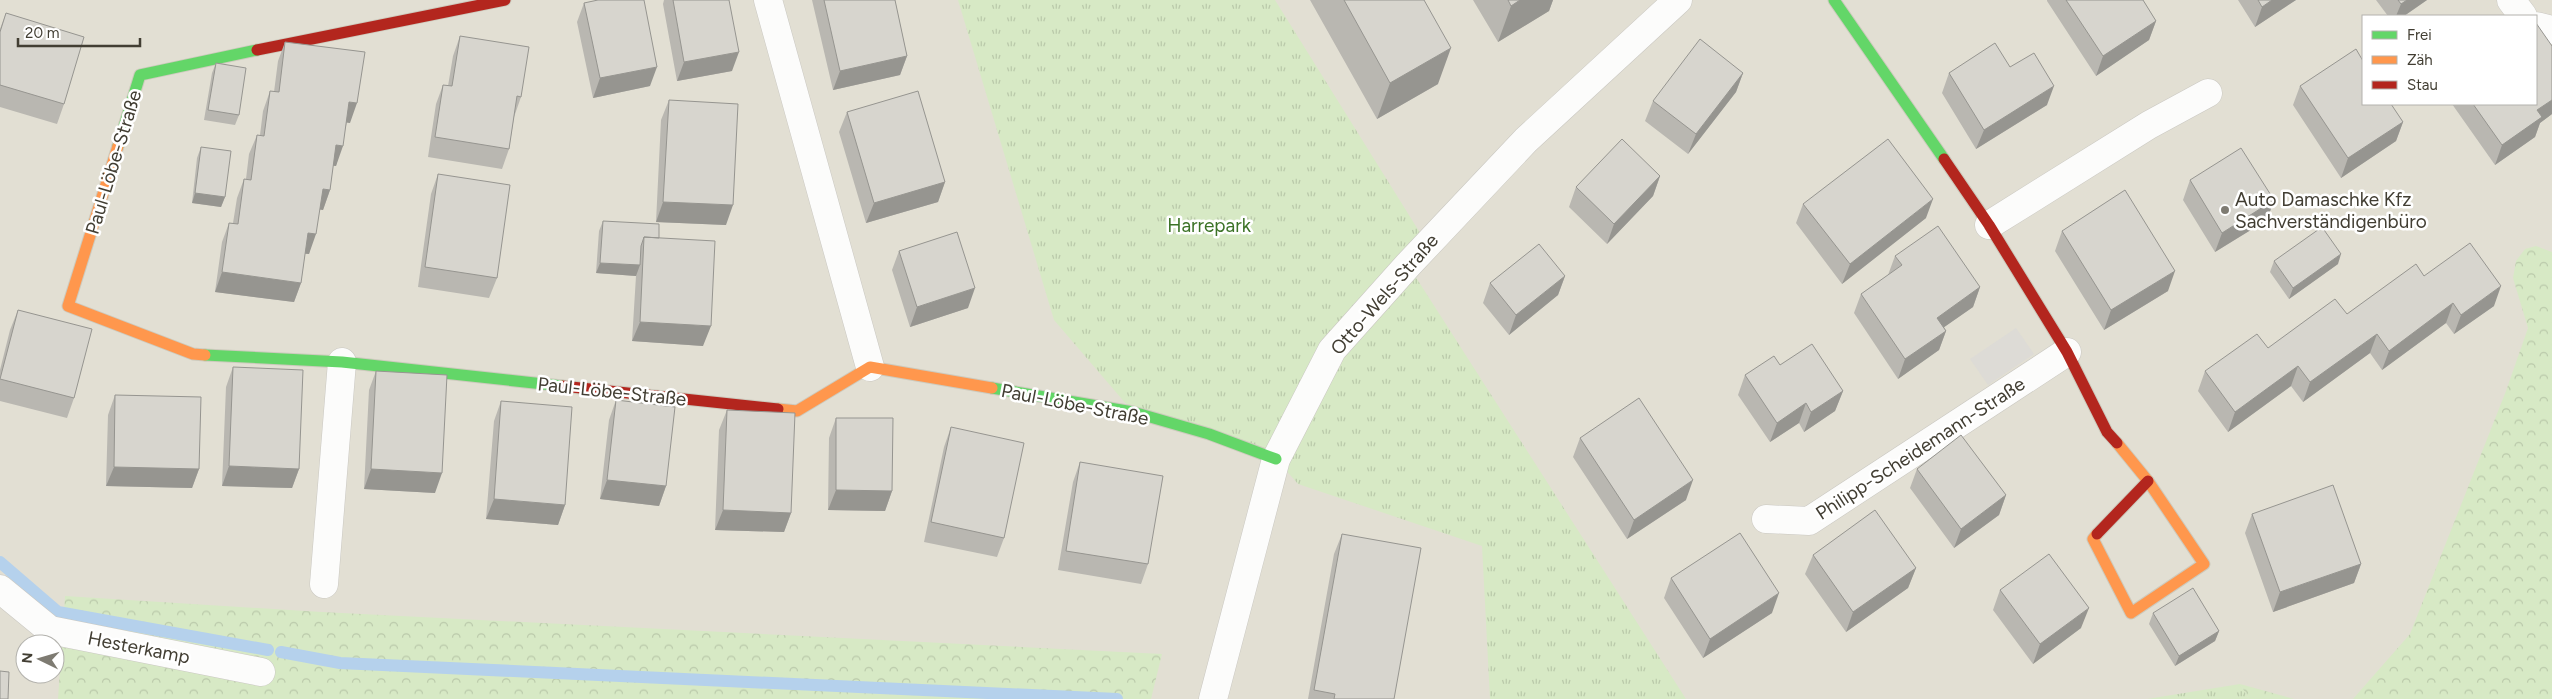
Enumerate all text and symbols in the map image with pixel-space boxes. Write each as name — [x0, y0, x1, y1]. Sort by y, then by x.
scale bar — [18, 15, 140, 47]
legend — [2362, 15, 2537, 105]
text: 20 m — [25, 24, 59, 42]
text: Frei — [2407, 26, 2432, 44]
text: Zäh — [2407, 51, 2433, 69]
text: Stau — [2407, 76, 2438, 94]
street label: Paul-Löbe-Straße — [81, 87, 146, 237]
place label: Auto Damaschke Kfz Sachverständigenbüro — [2235, 188, 2427, 233]
marker: Auto Damaschke Kfz Sachverständigenbüro — [2219, 204, 2231, 216]
park label: Harrepark — [1167, 214, 1252, 237]
street label: Otto-Wels-Straße — [1326, 229, 1443, 360]
street label: Paul-Löbe-Straße — [536, 372, 688, 411]
street label: Philipp-Scheidemann-Straße — [1811, 372, 2029, 525]
street label: Paul-Löbe-Straße — [999, 379, 1151, 430]
street label: Hesterkamp — [86, 626, 192, 669]
north arrow — [15, 634, 65, 684]
text: N — [19, 652, 36, 664]

